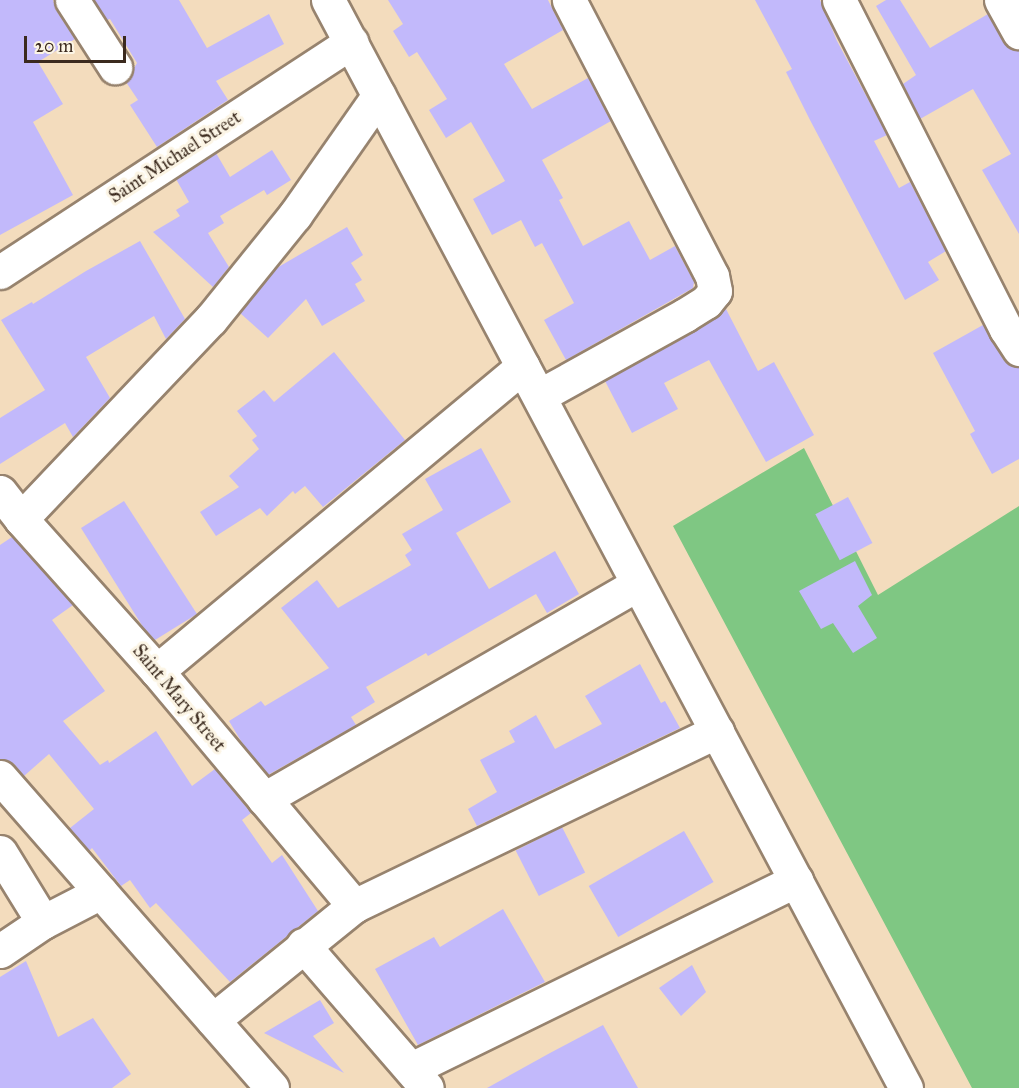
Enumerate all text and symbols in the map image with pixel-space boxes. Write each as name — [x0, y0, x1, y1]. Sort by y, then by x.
scale bar — [27, 24, 129, 62]
text: 20 m — [35, 35, 73, 57]
street label: Saint Michael Street — [105, 106, 245, 208]
street label: Saint Mary Street — [128, 640, 230, 756]

